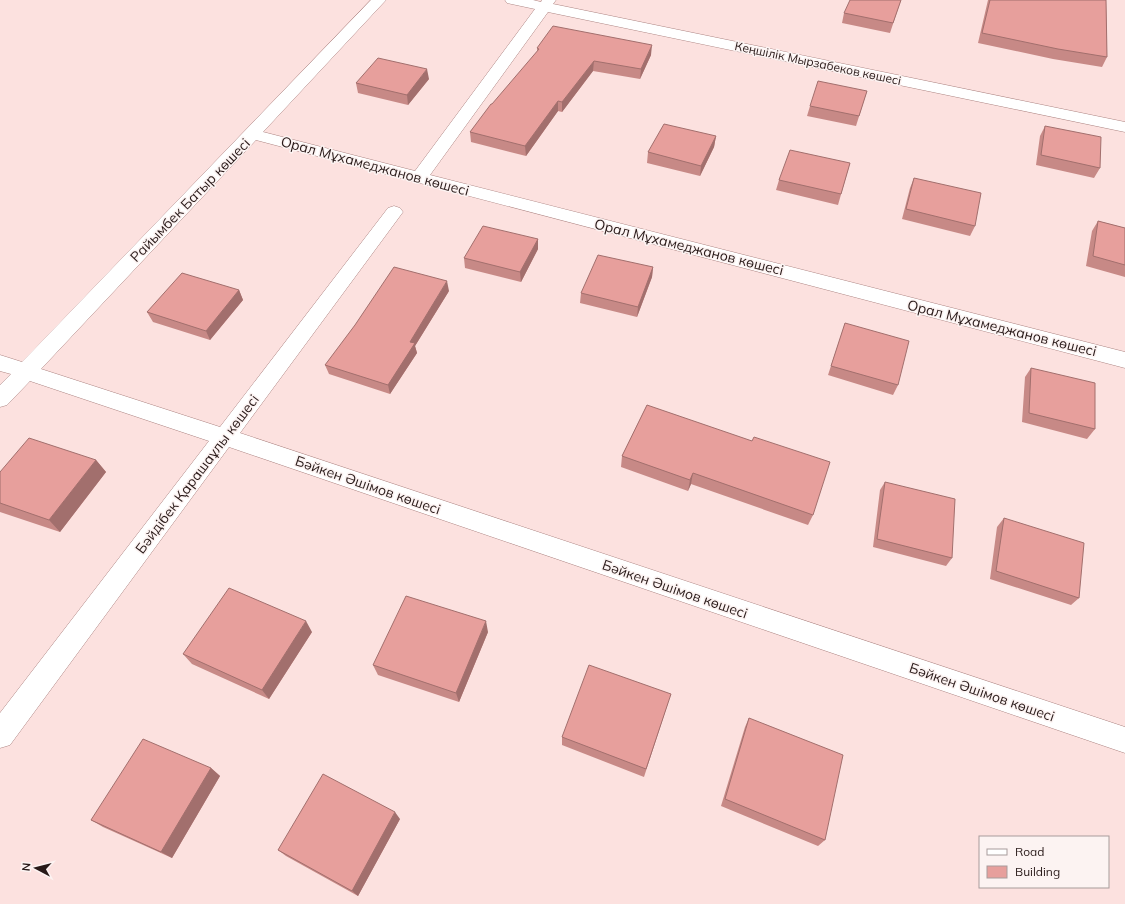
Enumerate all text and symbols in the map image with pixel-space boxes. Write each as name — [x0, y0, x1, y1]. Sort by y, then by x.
street label: Кеңшілік Мырзабеков көшесі — [733, 38, 903, 88]
street label: Орал Мұхамеджанов көшесі — [279, 132, 471, 200]
street label: Райымбек Батыр көшесі — [126, 134, 254, 266]
street label: Орал Мұхамеджанов көшесі — [593, 215, 785, 279]
street label: Орал Мұхамеджанов көшесі — [906, 296, 1098, 360]
street label: Бәйдібек Қарашаұлы көшесі — [131, 391, 263, 557]
street label: Бәйкен Әшімов көшесі — [293, 452, 443, 518]
street label: Бәйкен Әшімов көшесі — [600, 556, 750, 622]
street label: Бәйкен Әшімов көшесі — [907, 659, 1057, 725]
legend — [979, 836, 1109, 888]
text: Road — [1015, 844, 1044, 859]
north arrow — [16, 848, 56, 888]
text: N — [19, 862, 34, 872]
text: Building — [1015, 864, 1060, 879]

